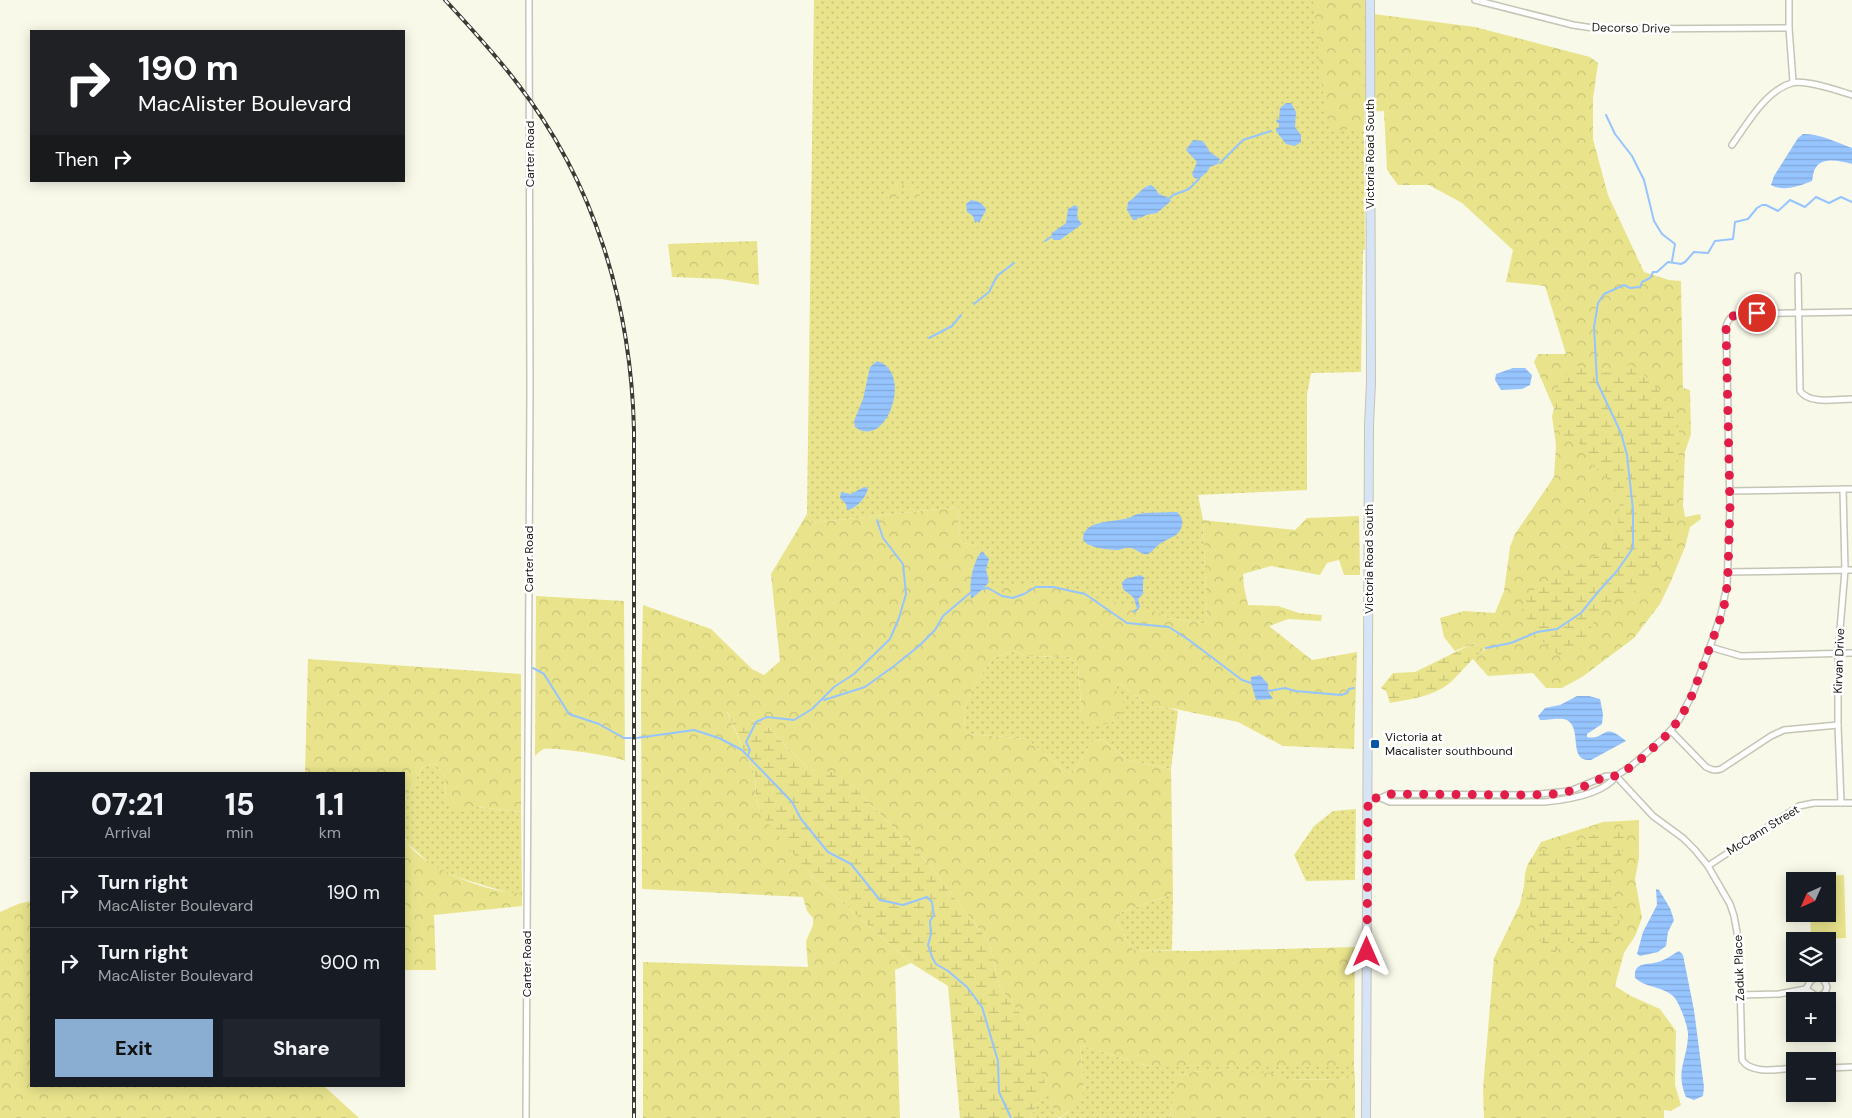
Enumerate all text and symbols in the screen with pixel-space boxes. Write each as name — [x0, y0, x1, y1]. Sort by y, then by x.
street label: Decorso Drive — [1592, 19, 1670, 37]
text: 190 m — [138, 45, 239, 91]
icon: right — [55, 50, 120, 115]
text: MacAlister Boulevard — [138, 89, 352, 118]
street label: Victoria Road South — [1362, 99, 1378, 209]
street label: Carter Road — [522, 121, 538, 187]
icon: right — [108, 145, 136, 173]
text: Then — [55, 147, 98, 172]
pin — [1736, 292, 1778, 334]
icon: arrive — [1743, 299, 1771, 327]
street label: Victoria Road South — [1361, 504, 1377, 614]
street label: Carter Road — [521, 526, 537, 592]
street label: Kirvan Drive — [1830, 628, 1848, 694]
place label: Victoria at Macalister southbound — [1385, 729, 1513, 759]
marker: Victoria at Macalister southbound — [1369, 738, 1381, 750]
text: 07:21 — [91, 785, 164, 824]
text: 15 — [225, 785, 255, 824]
text: 1.1 — [315, 785, 344, 824]
street label: McCann Street — [1724, 801, 1803, 859]
text: Arrival — [104, 822, 151, 843]
text: min — [226, 822, 253, 843]
text: km — [319, 822, 341, 843]
text: Turn right — [98, 870, 188, 895]
north arrow — [1786, 872, 1836, 922]
map controls — [1786, 872, 1836, 1102]
icon: right — [55, 879, 83, 907]
text: 190 m — [327, 880, 380, 905]
text: MacAlister Boulevard — [98, 895, 253, 916]
position arrow — [1340, 925, 1392, 977]
street label: Carter Road — [519, 931, 535, 997]
button: layers — [1786, 932, 1836, 982]
street label: Zaduk Place — [1730, 934, 1748, 1002]
text: Turn right — [98, 940, 188, 965]
icon: right — [55, 949, 83, 977]
text: 900 m — [320, 950, 380, 975]
text: MacAlister Boulevard — [98, 965, 253, 986]
button: + — [1786, 992, 1836, 1042]
button: Exit — [55, 1019, 213, 1077]
button: Share — [223, 1019, 380, 1077]
button: − — [1786, 1052, 1836, 1102]

